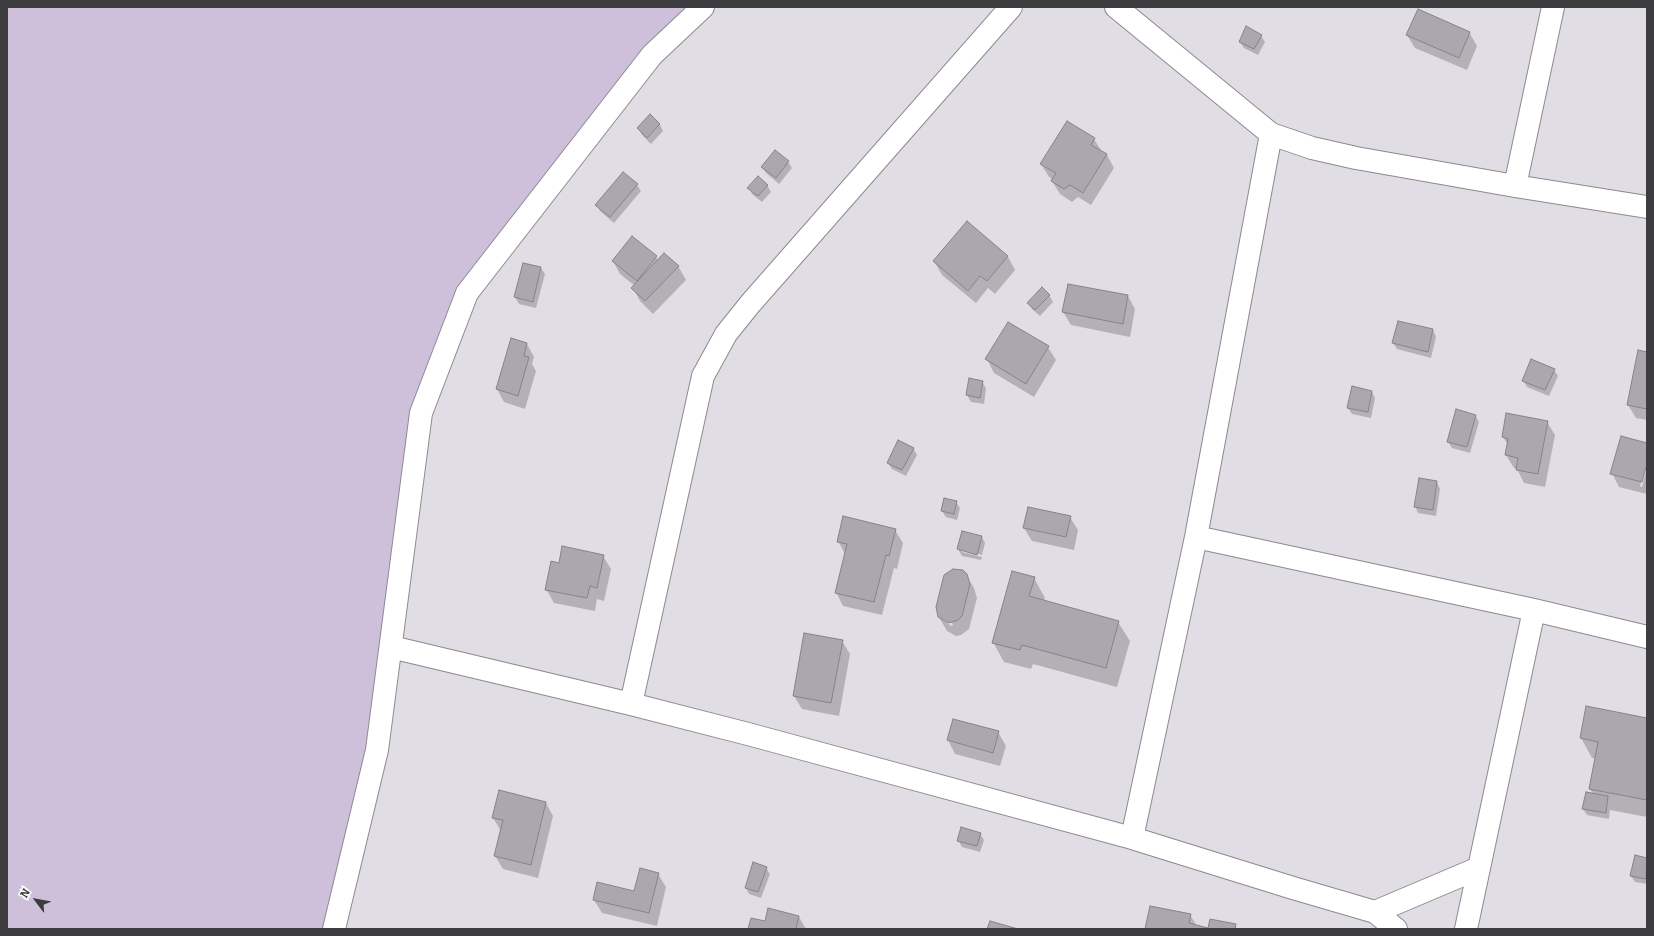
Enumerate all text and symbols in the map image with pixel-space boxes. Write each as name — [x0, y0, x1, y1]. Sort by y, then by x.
north arrow — [16, 880, 56, 920]
text: N — [18, 886, 33, 900]

